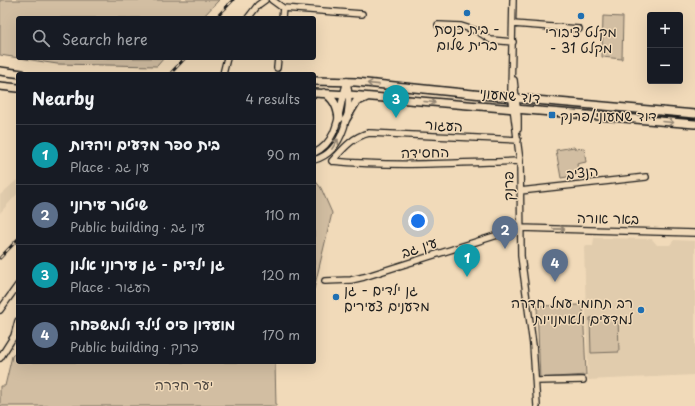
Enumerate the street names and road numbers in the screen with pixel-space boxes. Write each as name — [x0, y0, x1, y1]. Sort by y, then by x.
street label: דוד שמעוני — [479, 82, 541, 108]
street label: העגור — [425, 114, 463, 136]
street label: החסידה — [401, 141, 449, 163]
street label: הנציב — [564, 160, 600, 184]
street label: פרנק — [497, 171, 519, 201]
street label: באר אורה — [577, 207, 639, 229]
street label: עין גב — [398, 231, 440, 263]

